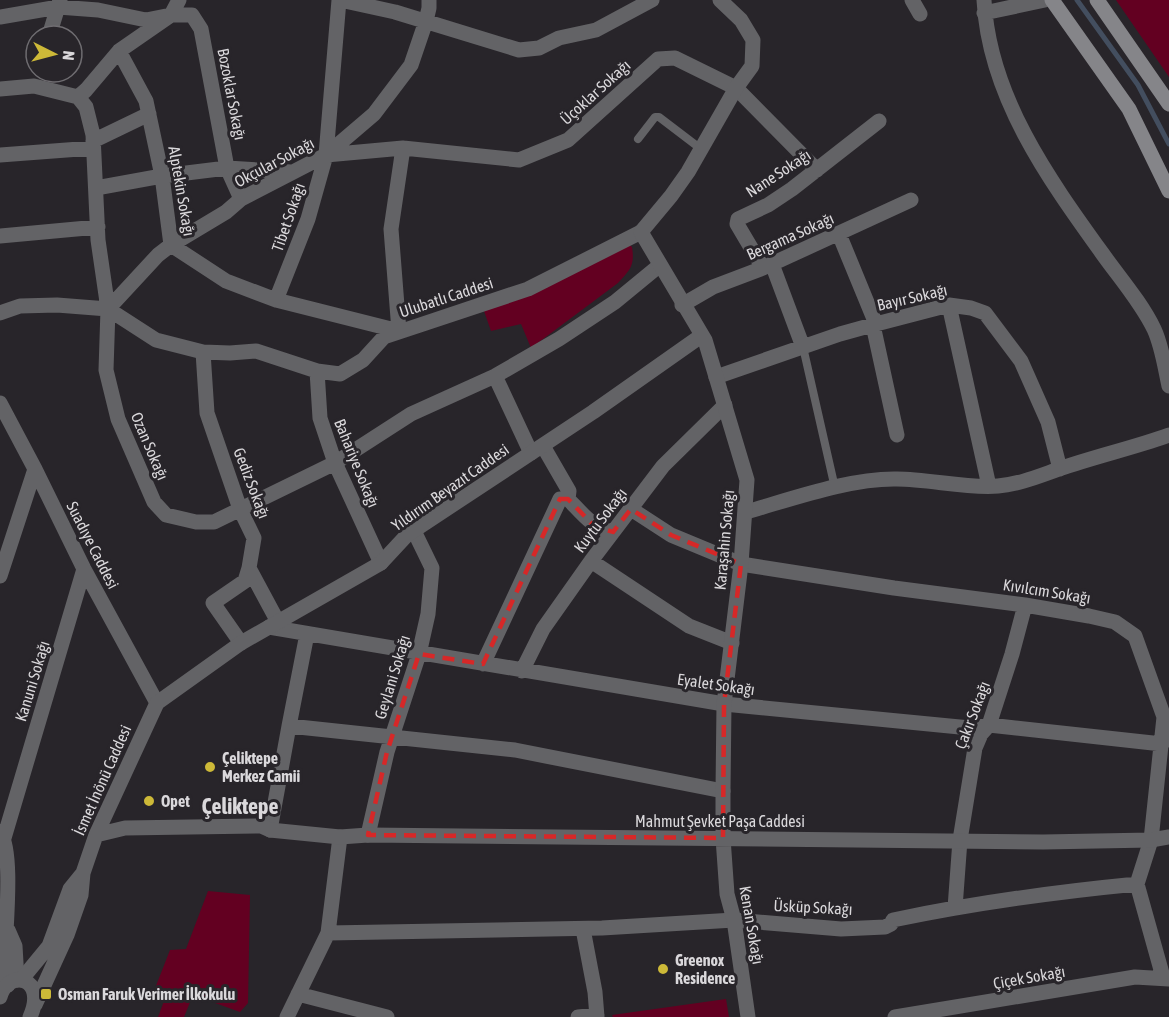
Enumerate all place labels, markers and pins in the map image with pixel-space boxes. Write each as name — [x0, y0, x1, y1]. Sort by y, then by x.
place label: Çeliktepe Merkez Camii — [222, 749, 300, 785]
marker: Çeliktepe Merkez Camii — [203, 760, 217, 774]
place label: Opet — [161, 792, 190, 810]
marker: Opet — [142, 794, 156, 808]
place label: Greenox Residence — [675, 951, 735, 987]
marker: Greenox Residence — [656, 962, 670, 976]
place label: Osman Faruk Verimer İlkokulu — [58, 985, 235, 1003]
marker: Osman Faruk Verimer İlkokulu — [39, 987, 53, 1001]

